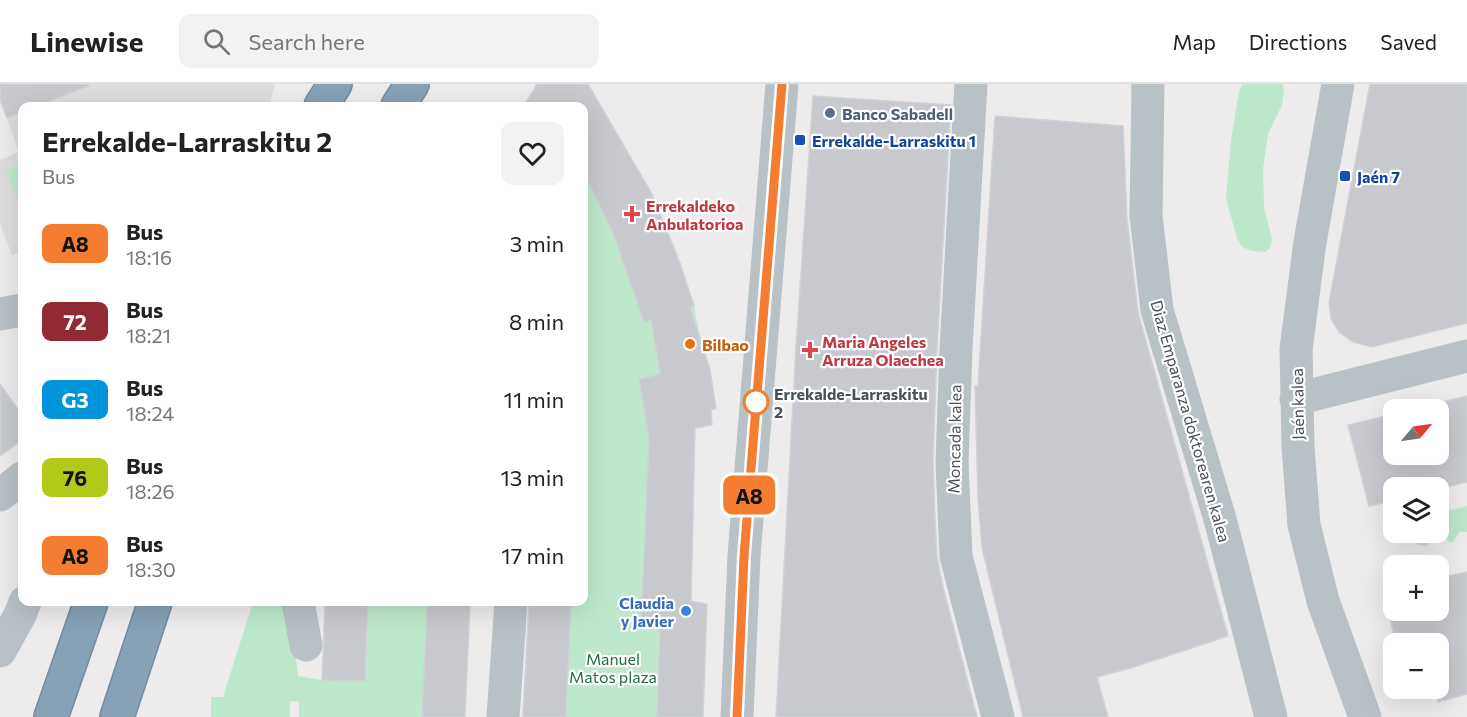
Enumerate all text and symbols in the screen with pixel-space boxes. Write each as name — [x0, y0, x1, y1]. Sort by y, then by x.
search box — [179, 14, 599, 68]
text: Linewise — [30, 24, 143, 58]
icon: search — [200, 25, 233, 58]
text: Search here — [248, 28, 365, 55]
text: Map — [1173, 29, 1216, 54]
text: Directions — [1249, 29, 1347, 54]
text: Saved — [1380, 29, 1437, 54]
place label: Banco Sabadell — [842, 104, 953, 123]
marker: Banco Sabadell — [823, 106, 837, 120]
button: heart — [501, 122, 564, 185]
text: Errekalde-Larraskitu 2 — [42, 124, 332, 158]
place label: Errekalde-Larraskitu 1 — [812, 131, 976, 150]
marker: Errekalde-Larraskitu 1 — [793, 133, 807, 147]
text: Bus — [42, 164, 75, 188]
place label: Jaén 7 — [1357, 167, 1400, 186]
marker: Jaén 7 — [1338, 169, 1352, 183]
place label: Errekaldeko Anbulatorioa — [646, 196, 743, 233]
marker: Errekaldeko Anbulatorioa — [623, 205, 641, 223]
text: Bus — [126, 218, 163, 245]
text: 3 min — [510, 230, 564, 257]
text: A8 — [61, 231, 89, 256]
text: 18:16 — [126, 245, 172, 269]
text: Bus — [126, 296, 163, 323]
street label: Diaz Emparanza doktorearen kalea — [1147, 298, 1235, 544]
text: 8 min — [509, 308, 564, 335]
text: 72 — [63, 309, 87, 334]
text: 18:21 — [126, 323, 171, 347]
place label: Maria Angeles Arruza Olaechea — [822, 332, 944, 369]
place label: Bilbao — [702, 335, 749, 354]
marker: Bilbao — [683, 337, 697, 351]
marker: Maria Angeles Arruza Olaechea — [803, 343, 817, 357]
street label: Jaén kalea — [1287, 368, 1307, 440]
text: Bus — [126, 374, 163, 401]
place label: Errekalde-Larraskitu 2 — [774, 384, 928, 421]
street label: Moncada kalea — [944, 384, 964, 494]
text: 11 min — [504, 386, 564, 413]
text: G3 — [61, 387, 89, 412]
marker: Errekalde-Larraskitu 2 — [743, 389, 769, 415]
north arrow — [1383, 399, 1449, 465]
map controls — [1383, 399, 1449, 699]
text: 18:24 — [126, 401, 174, 425]
text: Bus — [126, 452, 163, 479]
text: 13 min — [500, 464, 564, 491]
text: 76 — [63, 465, 87, 490]
line badge: A8 — [722, 476, 776, 514]
button: layers — [1383, 477, 1449, 543]
text: 18:26 — [126, 479, 175, 503]
text: A8 — [735, 483, 763, 508]
text: Bus — [126, 530, 163, 557]
text: 17 min — [501, 542, 564, 569]
text: A8 — [61, 543, 89, 568]
button: + — [1383, 555, 1449, 621]
text: 18:30 — [126, 557, 176, 581]
place label: Claudia y Javier — [619, 593, 674, 630]
marker: Claudia y Javier — [679, 604, 693, 618]
button: − — [1383, 633, 1449, 699]
park label: Manuel Matos plaza — [569, 649, 657, 686]

